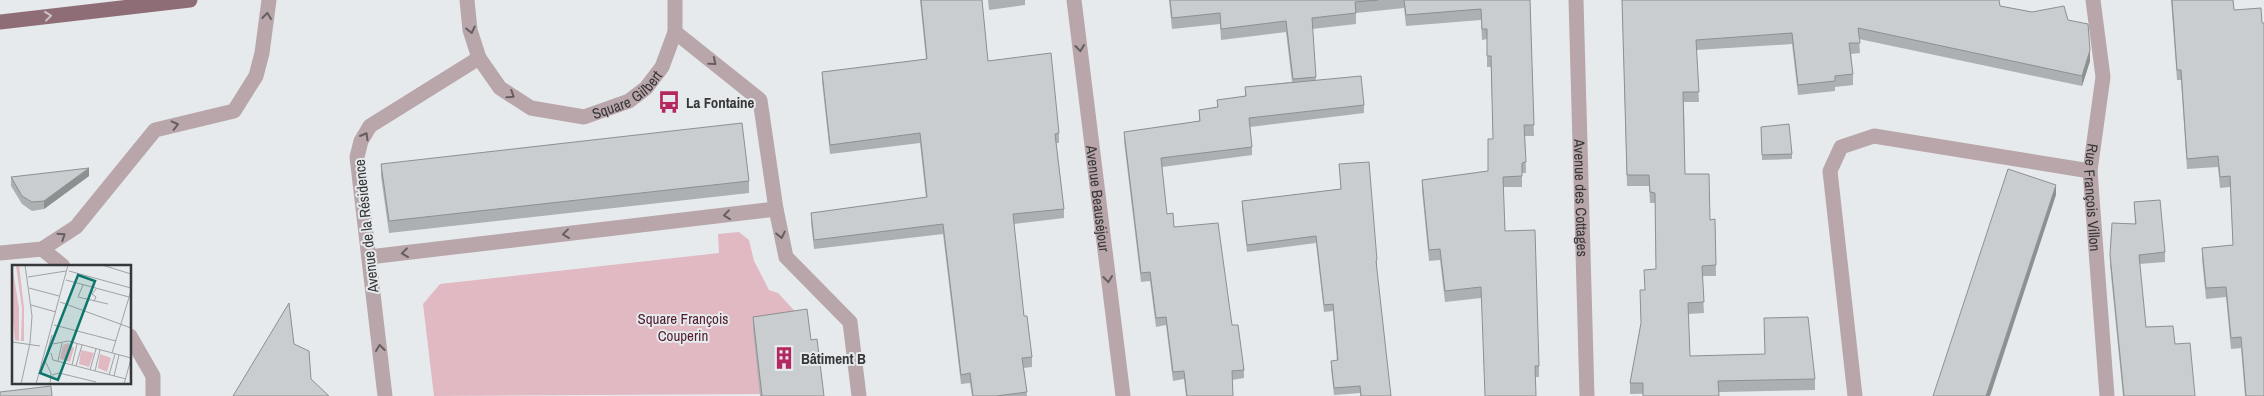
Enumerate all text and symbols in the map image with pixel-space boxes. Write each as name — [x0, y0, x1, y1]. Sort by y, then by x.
one-way arrow — [45, 11, 53, 22]
one-way arrow — [262, 12, 272, 21]
one-way arrow — [465, 25, 476, 34]
one-way arrow — [1074, 45, 1085, 53]
one-way arrow — [707, 57, 716, 65]
street label: Square Gilbert — [589, 65, 667, 124]
one-way arrow — [505, 89, 515, 98]
bus stop icon: La Fontaine — [656, 89, 682, 115]
place label: La Fontaine — [686, 92, 755, 113]
one-way arrow — [171, 120, 180, 131]
one-way arrow — [358, 132, 368, 141]
street label: Avenue des Cottages — [1569, 138, 1594, 257]
street label: Rue François Villon — [2079, 142, 2107, 252]
street label: Avenue Beauséjour — [1081, 143, 1116, 253]
street label: Avenue de la Résidence — [349, 158, 384, 295]
one-way arrow — [723, 209, 731, 220]
one-way arrow — [562, 228, 570, 239]
one-way arrow — [776, 231, 786, 240]
one-way arrow — [56, 233, 66, 242]
one-way arrow — [400, 247, 408, 258]
inset map — [12, 265, 131, 384]
one-way arrow — [1103, 275, 1113, 283]
park label: Square François Couperin — [638, 308, 728, 346]
one-way arrow — [375, 343, 386, 351]
building icon: Bâtiment B — [771, 345, 797, 371]
place label: Bâtiment B — [801, 348, 866, 369]

